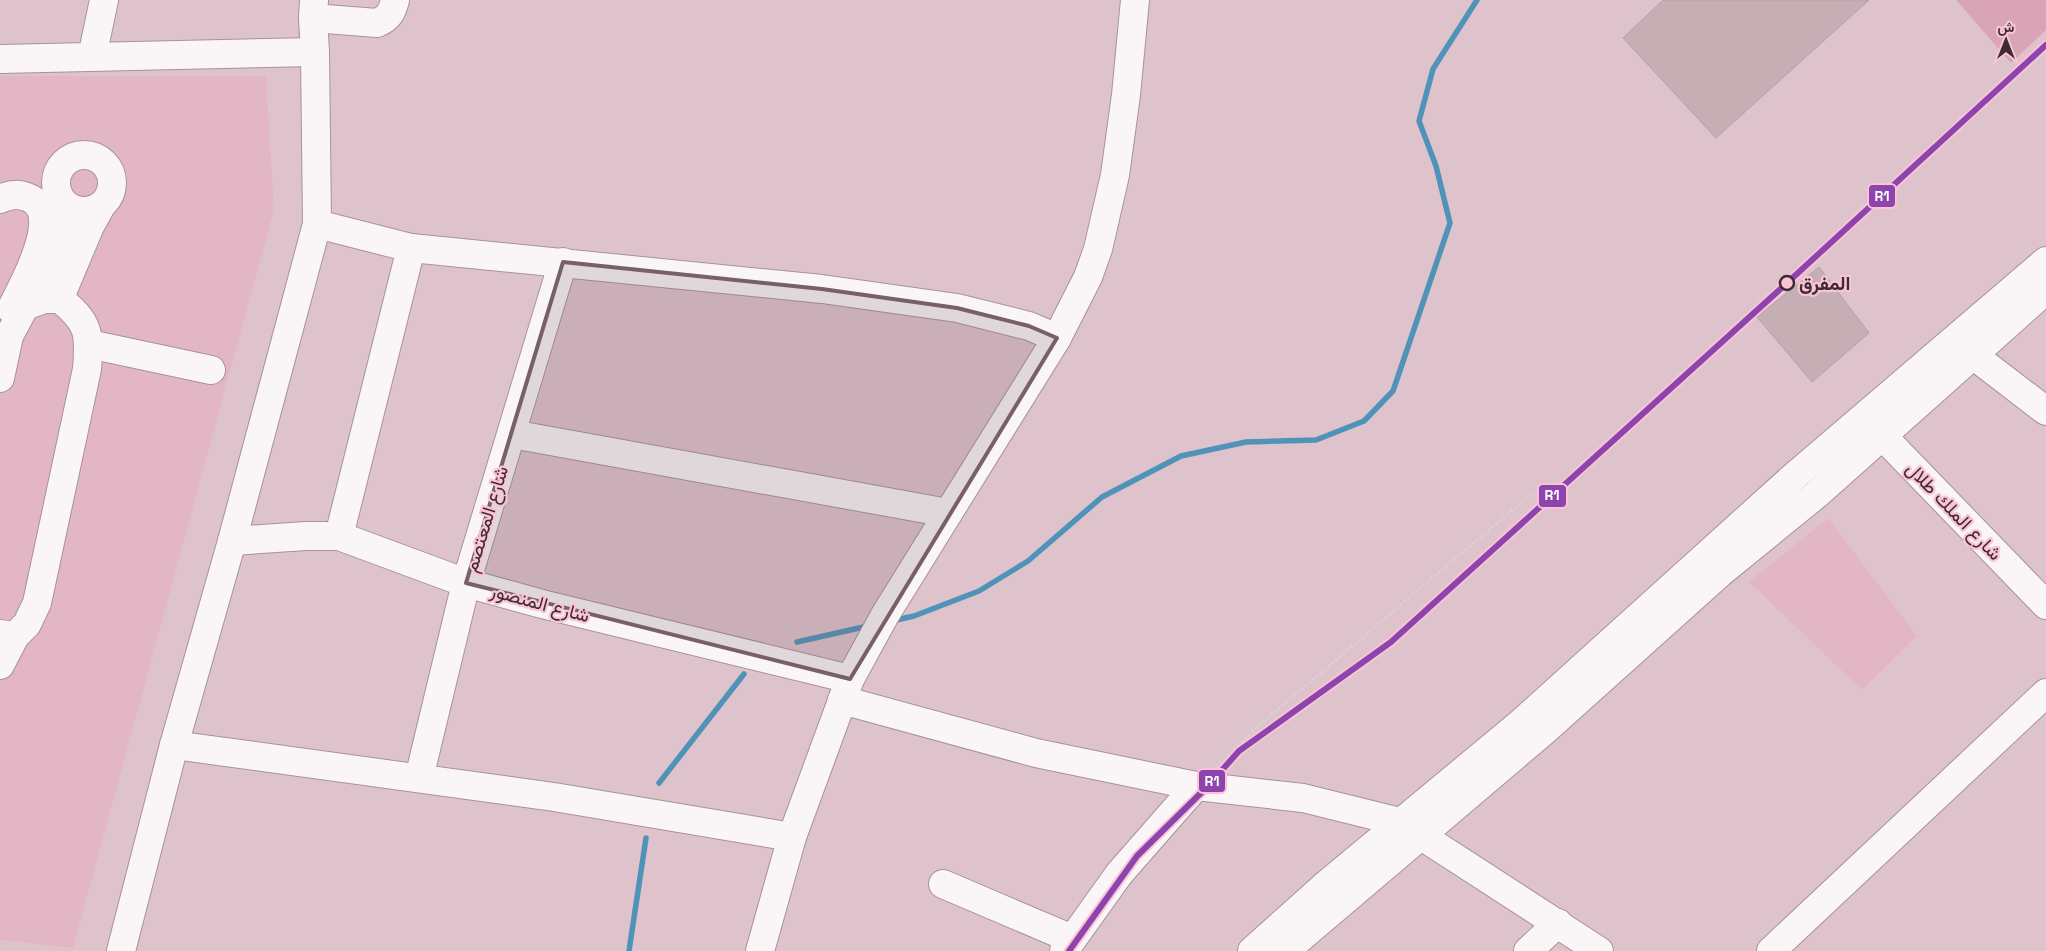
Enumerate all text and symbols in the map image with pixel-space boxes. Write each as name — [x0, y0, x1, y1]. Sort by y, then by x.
north arrow — [1981, 15, 2031, 65]
text: ش — [1998, 18, 2015, 36]
line badge: R1 — [1868, 184, 1896, 208]
text: R1 — [1874, 187, 1890, 205]
place label: المفرق — [1799, 271, 1851, 296]
marker: المفرق — [1779, 275, 1795, 291]
street label: شارع الملك طلال — [1901, 456, 2007, 566]
street label: شارع المعتصم — [458, 463, 514, 575]
line badge: R1 — [1538, 484, 1567, 508]
text: R1 — [1544, 486, 1560, 504]
street label: شارع المنصور — [487, 578, 592, 628]
line badge: R1 — [1198, 769, 1226, 793]
text: R1 — [1204, 772, 1220, 790]

